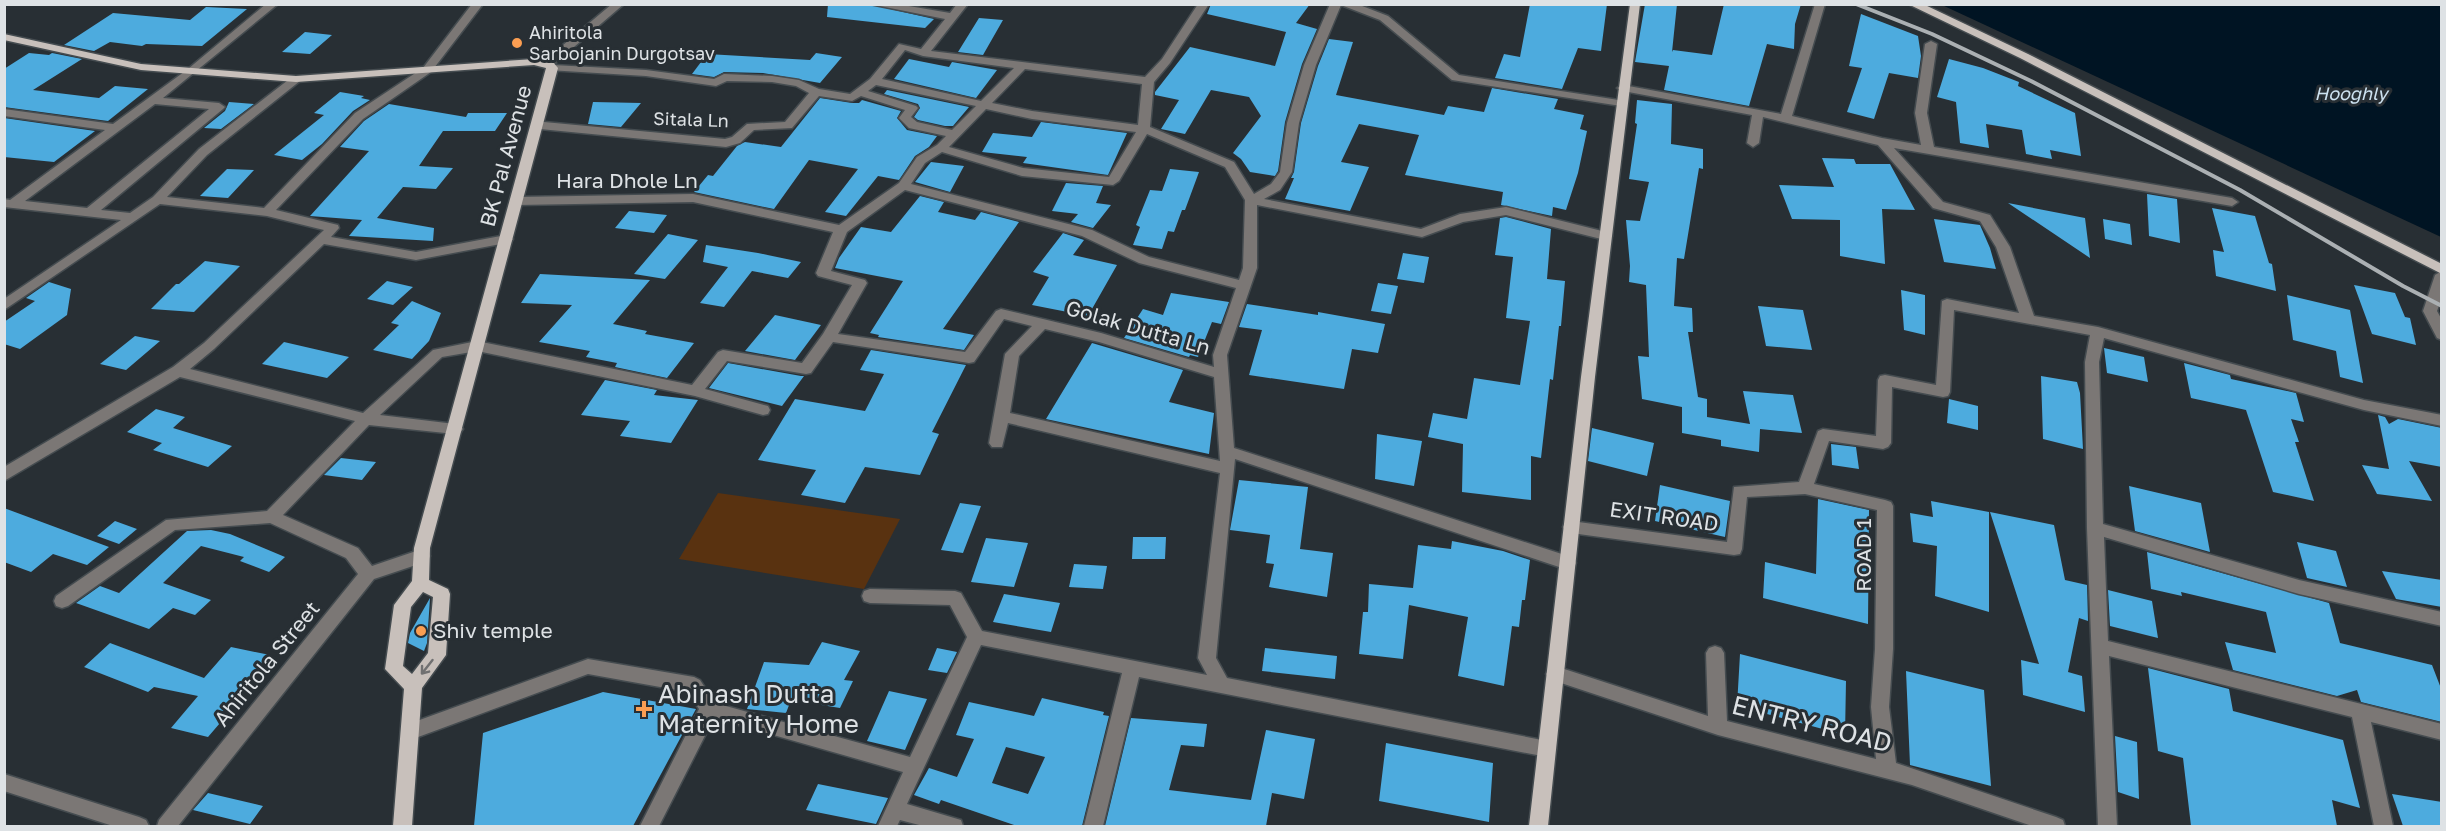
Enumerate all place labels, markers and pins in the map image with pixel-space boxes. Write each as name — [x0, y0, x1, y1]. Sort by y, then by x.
place label: Ahiritola Sarbojanin Durgotsav — [529, 21, 715, 64]
marker: Ahiritola Sarbojanin Durgotsav — [510, 36, 524, 50]
place label: Shiv temple — [433, 617, 553, 643]
marker: Shiv temple — [414, 624, 428, 638]
place label: Abinash Dutta Maternity Home — [658, 678, 859, 739]
marker: Abinash Dutta Maternity Home — [635, 700, 653, 718]

